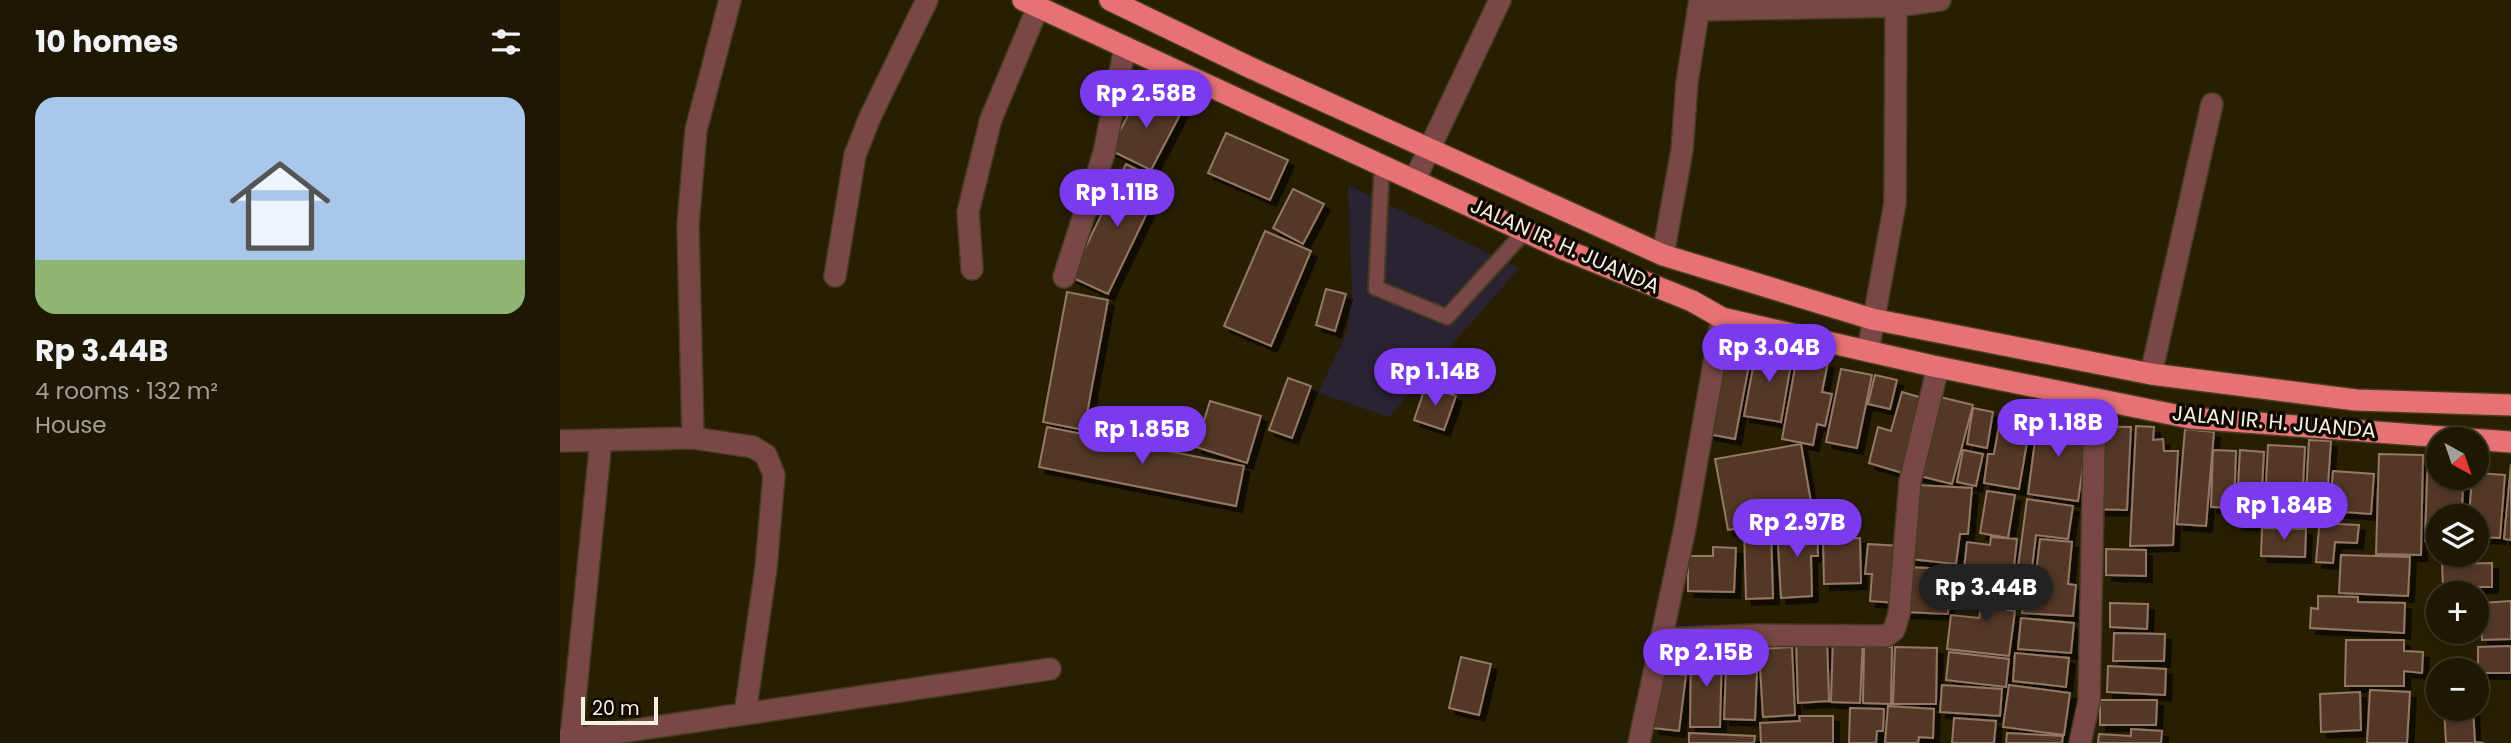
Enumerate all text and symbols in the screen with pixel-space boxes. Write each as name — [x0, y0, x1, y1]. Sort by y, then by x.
text: 10 homes — [35, 20, 179, 63]
icon: filters — [487, 23, 525, 61]
pin: Rp 2.58B — [1074, 71, 1218, 130]
text: Rp 2.58B — [1096, 77, 1196, 109]
icon: home — [217, 143, 343, 269]
pin: Rp 1.11B — [1045, 170, 1189, 229]
text: Rp 1.11B — [1075, 176, 1159, 208]
street label: JALAN IR. H. JUANDA — [1466, 191, 1665, 300]
pin: Rp 3.04B — [1697, 324, 1841, 384]
text: Rp 3.44B — [35, 329, 168, 372]
text: Rp 3.04B — [1718, 331, 1820, 363]
pin: Rp 1.14B — [1363, 348, 1507, 408]
text: Rp 1.14B — [1390, 355, 1480, 387]
text: 4 rooms · 132 m² — [35, 375, 218, 407]
street label: JALAN IR. H. JUANDA — [2171, 398, 2377, 445]
pin: Rp 1.18B — [1986, 400, 2130, 459]
pin: Rp 1.85B — [1070, 406, 1214, 466]
text: Rp 1.18B — [2013, 406, 2103, 438]
text: House — [35, 409, 107, 441]
text: Rp 1.85B — [1094, 413, 1190, 445]
north arrow — [2426, 427, 2488, 490]
map controls — [2426, 427, 2489, 721]
pin: Rp 1.84B — [2212, 482, 2356, 542]
text: Rp 1.84B — [2236, 489, 2332, 521]
pin: Rp 2.97B — [1725, 500, 1869, 559]
button: layers — [2426, 504, 2489, 567]
text: Rp 2.97B — [1749, 506, 1845, 538]
pin: Rp 3.44B — [1914, 564, 2058, 624]
text: Rp 3.44B — [1935, 571, 2037, 603]
button: + — [2426, 581, 2489, 644]
pin: Rp 2.15B — [1634, 630, 1778, 689]
text: Rp 2.15B — [1659, 636, 1753, 668]
button: − — [2426, 658, 2489, 721]
scale bar — [581, 694, 658, 726]
text: 20 m — [592, 695, 640, 722]

